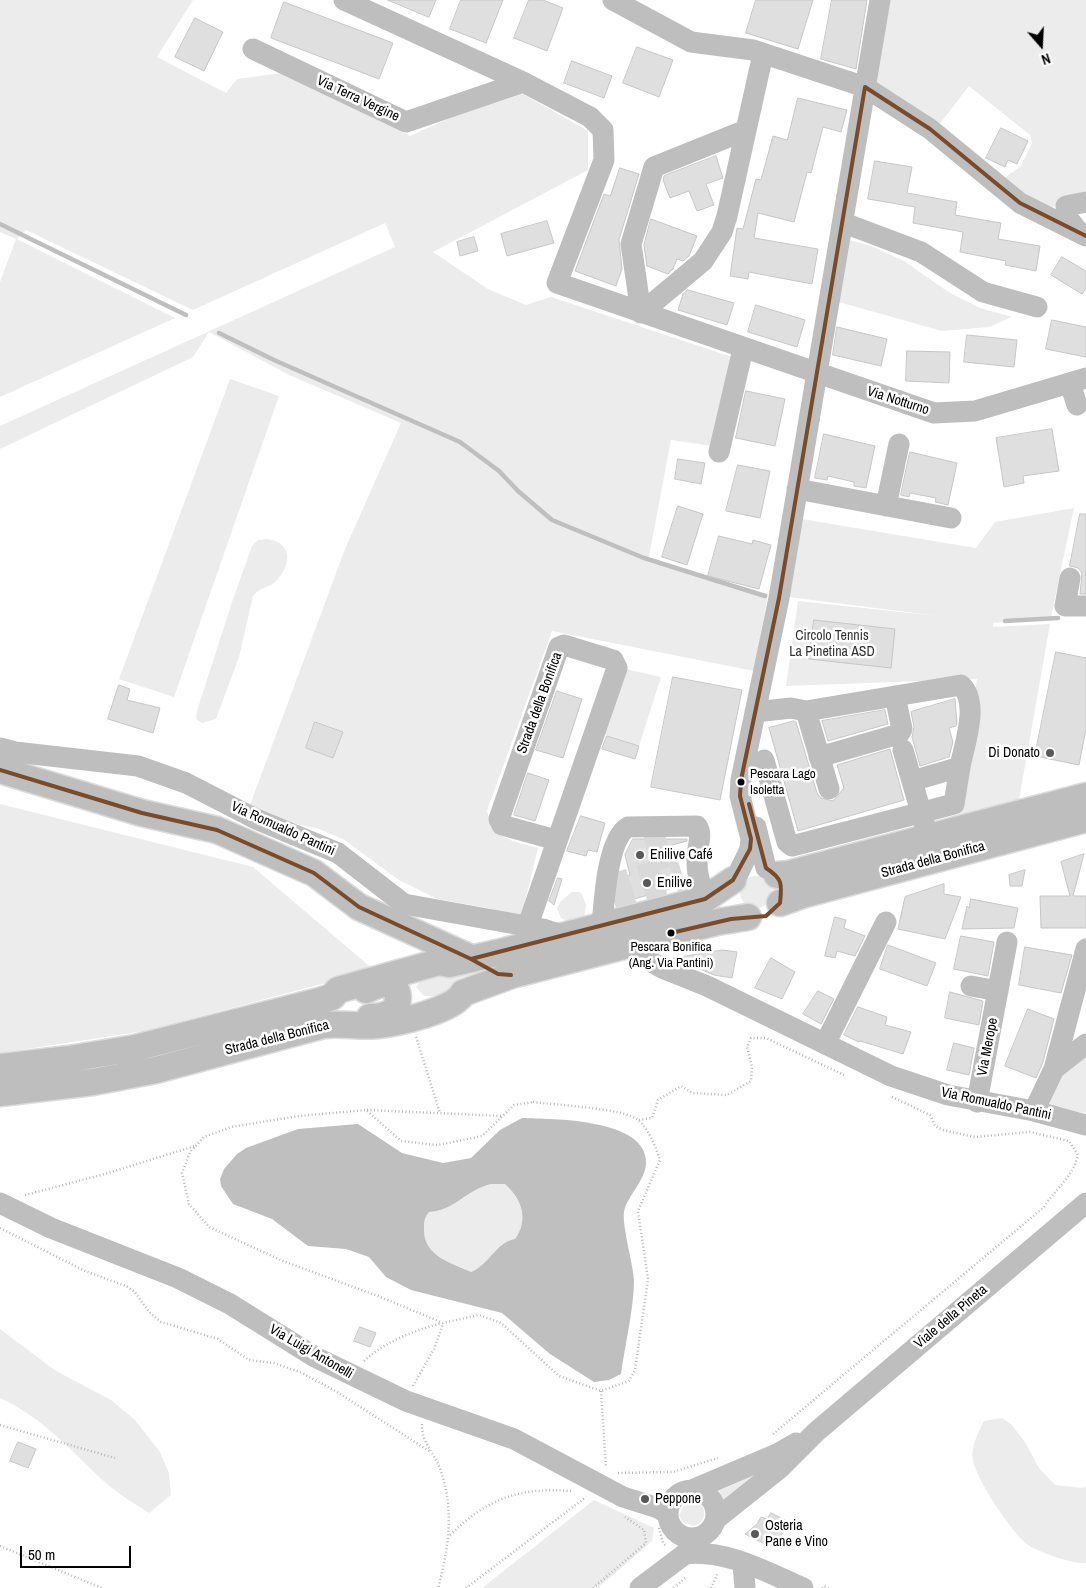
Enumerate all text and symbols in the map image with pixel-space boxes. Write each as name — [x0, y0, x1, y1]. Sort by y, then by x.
north arrow — [1016, 20, 1066, 70]
text: N — [1039, 49, 1053, 69]
street label: Via Terra Vergine — [314, 73, 402, 125]
street label: Via Notturno — [865, 383, 931, 419]
park label: Circolo Tennis La Pinetina ASD — [789, 628, 875, 660]
street label: Strada della Bonifica — [514, 650, 566, 756]
place label: Di Donato — [988, 745, 1040, 761]
marker: Di Donato — [1044, 747, 1056, 759]
place label: Pescara Lago Isoletta — [750, 767, 816, 798]
marker: Pescara Lago Isoletta — [736, 777, 746, 787]
street label: Via Romualdo Pantini — [228, 799, 338, 859]
street label: Strada della Bonifica — [879, 838, 987, 882]
place label: Enilive Café — [650, 847, 713, 863]
marker: Enilive Café — [634, 849, 646, 861]
place label: Enilive — [657, 875, 692, 891]
marker: Enilive — [641, 877, 653, 889]
marker: Pescara Bonifica (Ang. Via Pantini) — [666, 928, 676, 938]
place label: Pescara Bonifica (Ang. Via Pantini) — [629, 940, 713, 971]
street label: Via Merope — [974, 1016, 1002, 1078]
street label: Strada della Bonifica — [223, 1017, 331, 1059]
street label: Via Romualdo Pantini — [939, 1084, 1053, 1124]
street label: Viale della Pineta — [911, 1282, 991, 1352]
street label: Via Luigi Antonelli — [266, 1321, 356, 1383]
place label: Peppone — [655, 1491, 701, 1507]
marker: Peppone — [639, 1493, 651, 1505]
place label: Osteria Pane e Vino — [765, 1518, 828, 1550]
marker: Osteria Pane e Vino — [749, 1528, 761, 1540]
scale bar — [22, 1536, 134, 1568]
text: 50 m — [28, 1544, 55, 1565]

